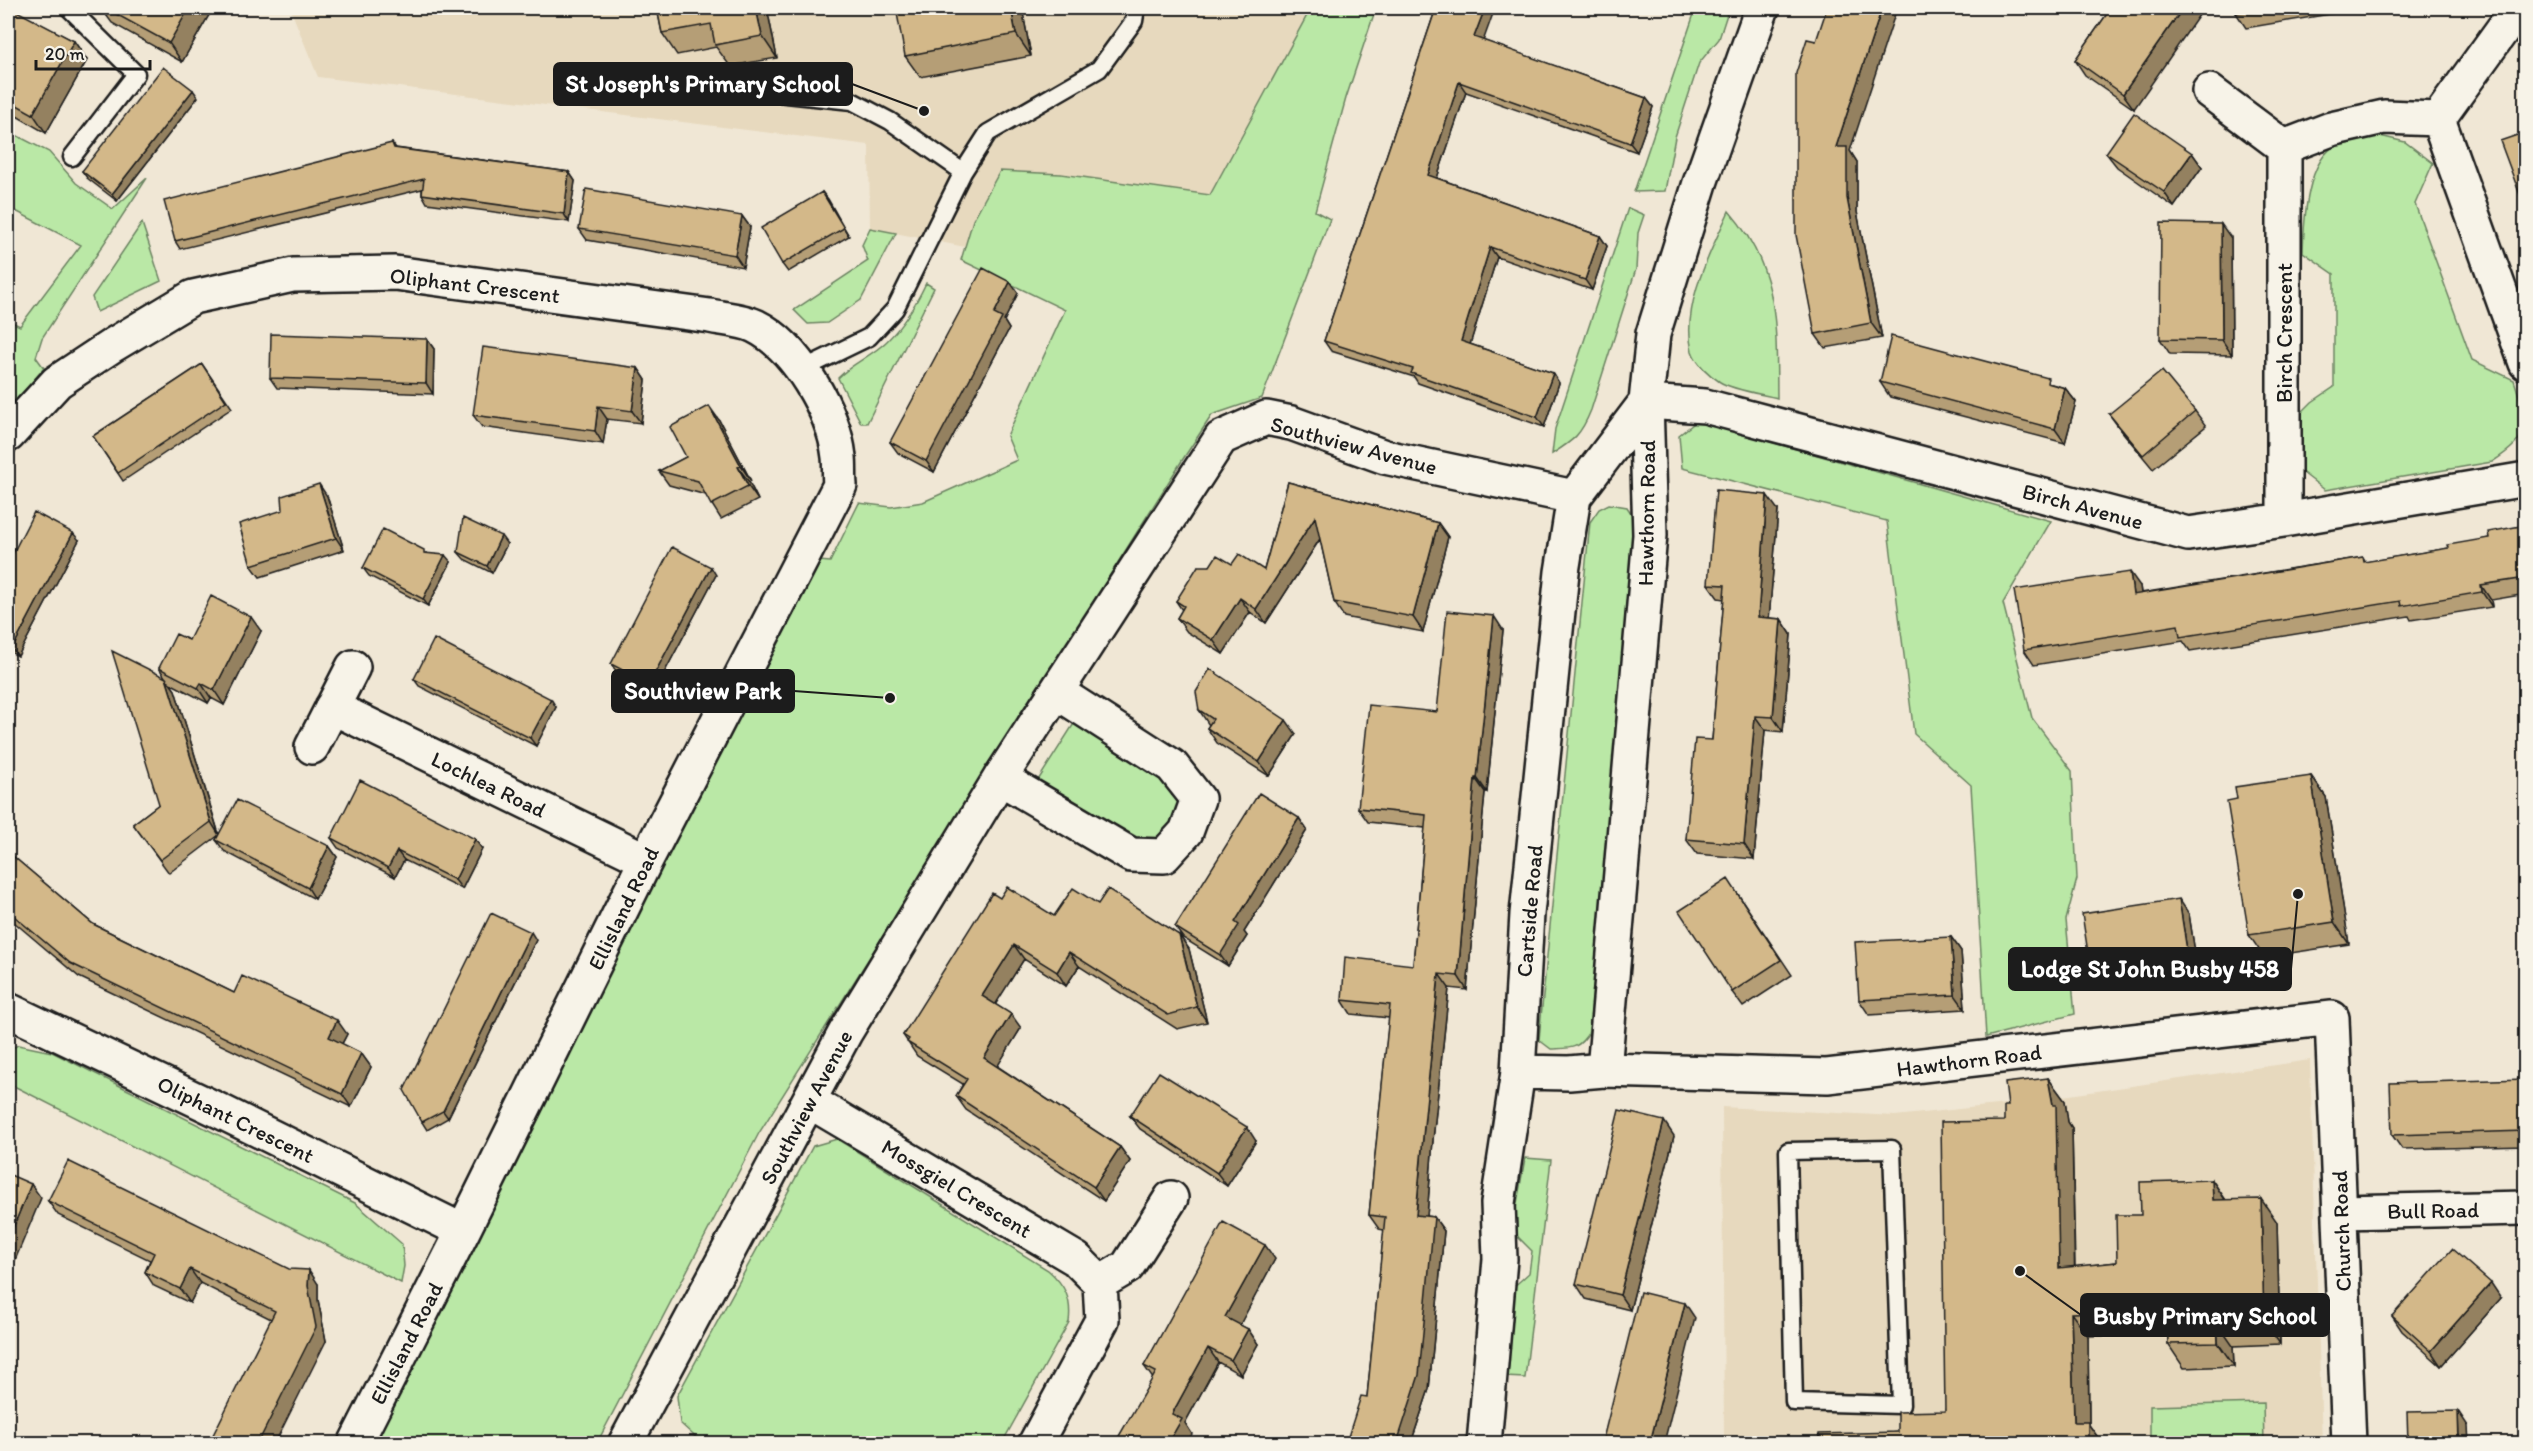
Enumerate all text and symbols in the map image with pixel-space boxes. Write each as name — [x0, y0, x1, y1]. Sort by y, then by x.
scale bar — [36, 33, 150, 71]
text: 20 m — [45, 43, 85, 65]
callout: St Joseph's Primary School — [554, 63, 852, 105]
text: St Joseph's Primary School — [566, 69, 841, 99]
street label: Oliphant Crescent — [388, 262, 562, 309]
street label: Birch Crescent — [2271, 263, 2298, 403]
street label: Southview Avenue — [1268, 410, 1440, 481]
street label: Hawthorn Road — [1632, 440, 1661, 586]
street label: Birch Avenue — [2019, 477, 2146, 536]
callout: Southview Park — [612, 670, 794, 712]
text: Southview Park — [624, 676, 782, 705]
street label: Lochlea Road — [427, 745, 551, 824]
street label: Ellisland Road — [582, 842, 665, 974]
street label: Cartside Road — [1510, 843, 1549, 978]
callout: Lodge St John Busby 458 — [2009, 948, 2291, 990]
text: Lodge St John Busby 458 — [2021, 954, 2279, 984]
street label: Southview Avenue — [754, 1025, 859, 1189]
street label: Hawthorn Road — [1895, 1038, 2043, 1083]
street label: Oliphant Crescent — [153, 1070, 319, 1169]
street label: Mossgiel Crescent — [877, 1133, 1037, 1244]
street label: Church Road — [2326, 1170, 2357, 1292]
street label: Bull Road — [2387, 1196, 2479, 1225]
street label: Ellisland Road — [364, 1277, 449, 1409]
callout: Busby Primary School — [2081, 1294, 2329, 1336]
text: Busby Primary School — [2093, 1301, 2317, 1331]

